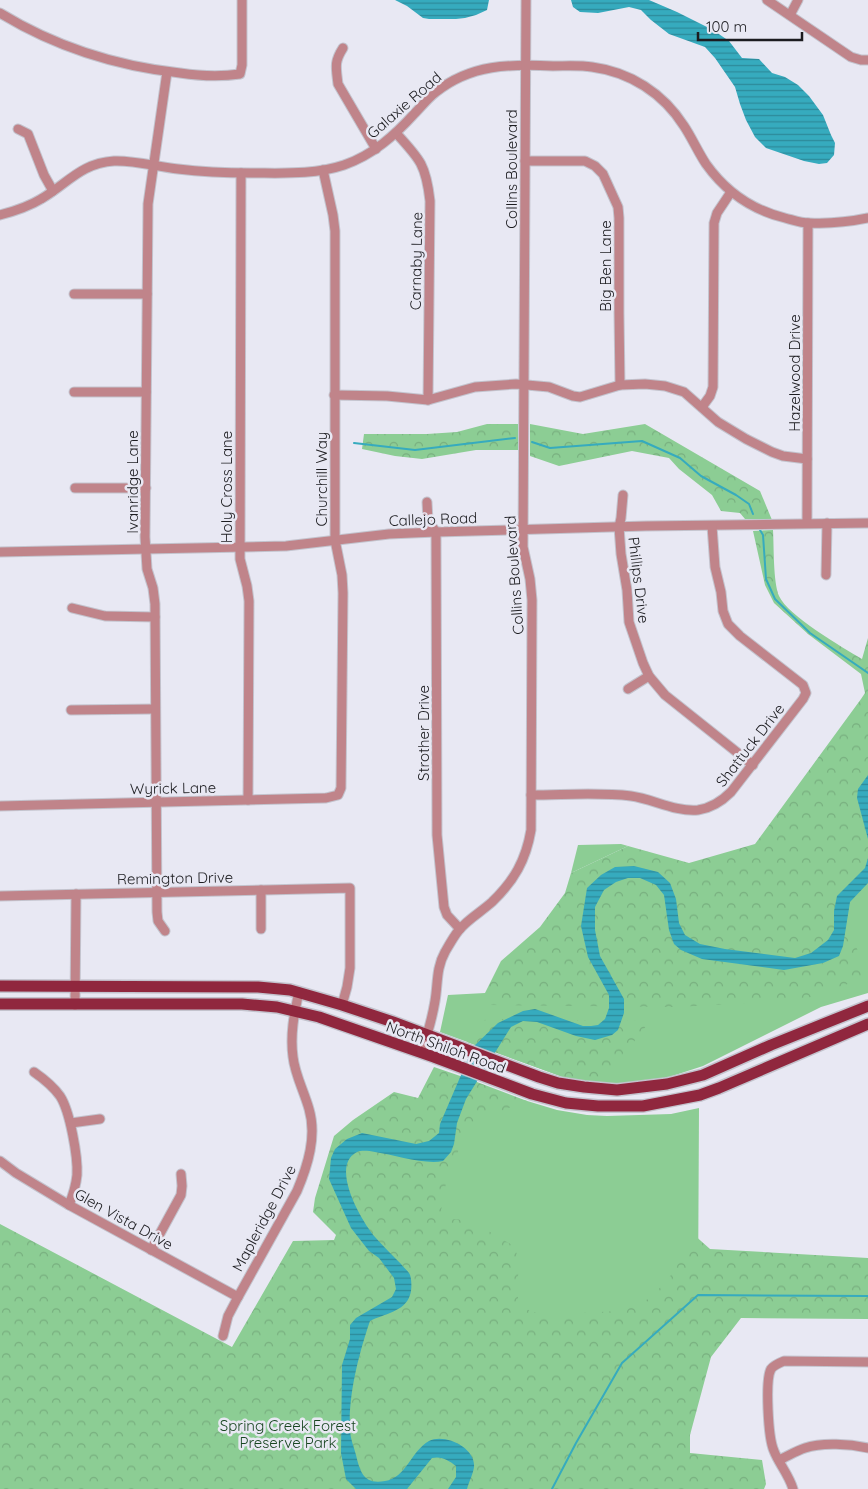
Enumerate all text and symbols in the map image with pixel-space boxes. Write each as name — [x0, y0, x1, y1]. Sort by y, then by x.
scale bar — [698, 10, 802, 42]
text: 100 m — [706, 17, 747, 36]
street label: Galaxie Road — [363, 67, 445, 143]
street label: Collins Boulevard — [502, 109, 521, 229]
street label: Carnaby Lane — [406, 212, 426, 310]
street label: Big Ben Lane — [596, 220, 615, 312]
street label: Hazelwood Drive — [785, 314, 804, 432]
street label: Ivanridge Lane — [123, 430, 142, 534]
street label: Holy Cross Lane — [217, 431, 236, 543]
street label: Churchill Way — [312, 432, 331, 526]
street label: Callejo Road — [388, 508, 478, 530]
street label: Collins Boulevard — [500, 515, 528, 635]
street label: Phillips Drive — [624, 536, 654, 624]
street label: Strother Drive — [414, 685, 433, 781]
street label: Shattuck Drive — [711, 699, 789, 791]
street label: Wyrick Lane — [130, 778, 216, 798]
street label: Remington Drive — [117, 867, 233, 889]
street label: North Shiloh Road — [384, 1017, 508, 1077]
street label: Mapleridge Drive — [228, 1161, 300, 1275]
street label: Glen Vista Drive — [71, 1184, 177, 1254]
park label: Spring Creek Forest Preserve Park — [220, 1416, 356, 1452]

